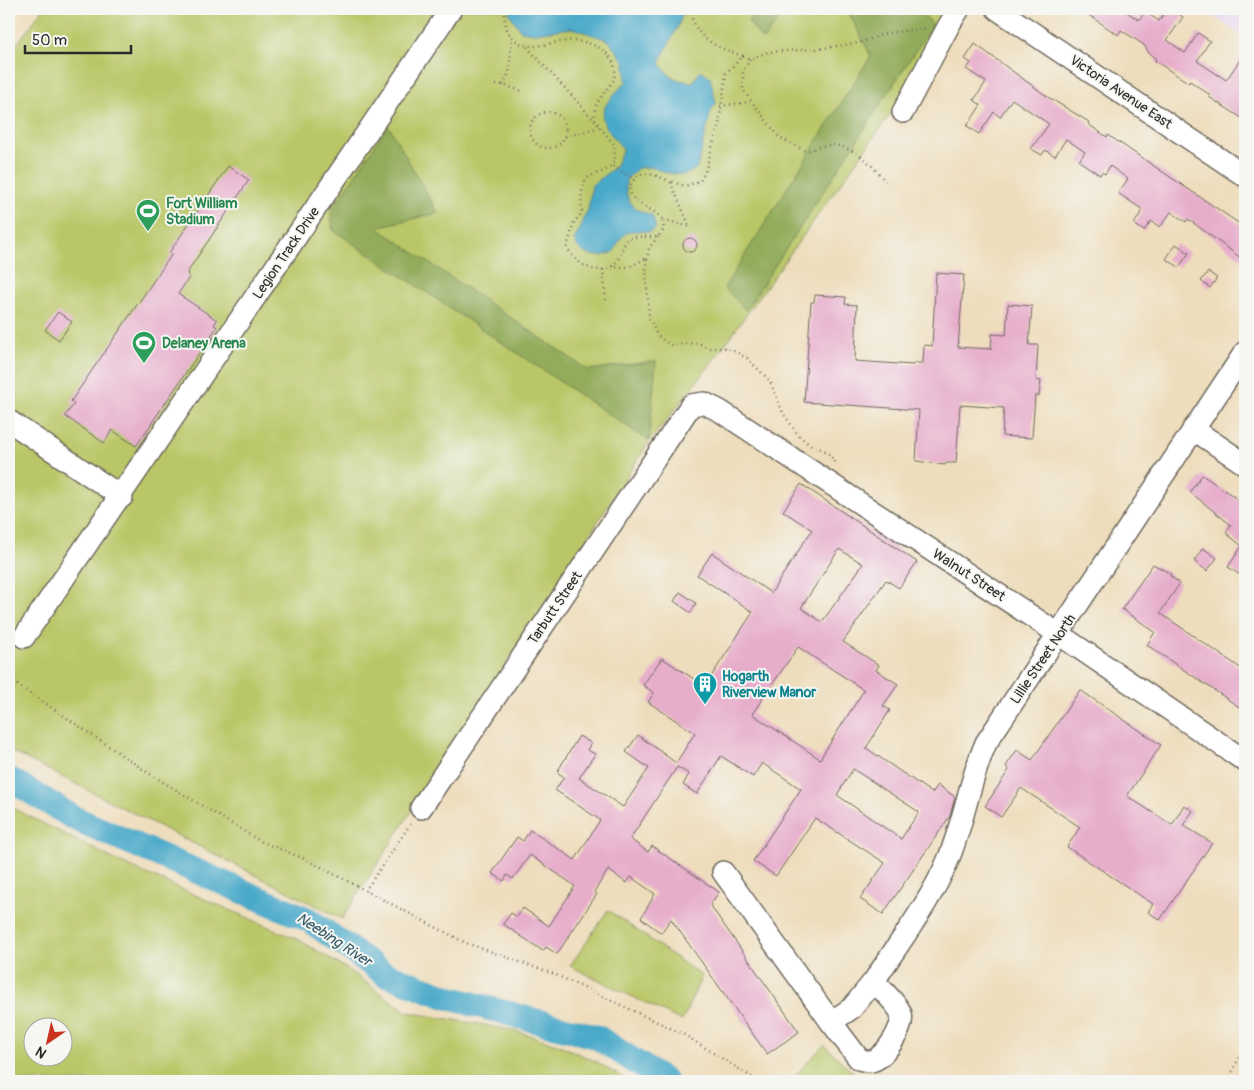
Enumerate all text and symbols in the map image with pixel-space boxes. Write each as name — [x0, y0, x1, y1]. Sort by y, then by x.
scale bar — [25, 22, 131, 54]
text: 50 m — [32, 31, 67, 50]
street label: Victoria Avenue East — [1067, 51, 1176, 133]
place label: Fort William Stadium — [166, 195, 238, 228]
sports icon: Fort William Stadium — [135, 198, 161, 232]
street label: Legion Track Drive — [249, 204, 323, 302]
sports icon: Delaney Arena — [131, 330, 157, 364]
place label: Delaney Arena — [162, 335, 246, 352]
street label: Walnut Street — [929, 545, 1009, 605]
street label: Tarbutt Street — [524, 568, 586, 648]
street label: Lillie Street North — [1007, 611, 1079, 707]
place label: Hogarth Riverview Manor — [722, 668, 817, 701]
building icon: Hogarth Riverview Manor — [692, 671, 718, 705]
water label: Neebing River — [293, 909, 376, 972]
north arrow — [22, 1018, 72, 1068]
text: N — [32, 1043, 50, 1062]

